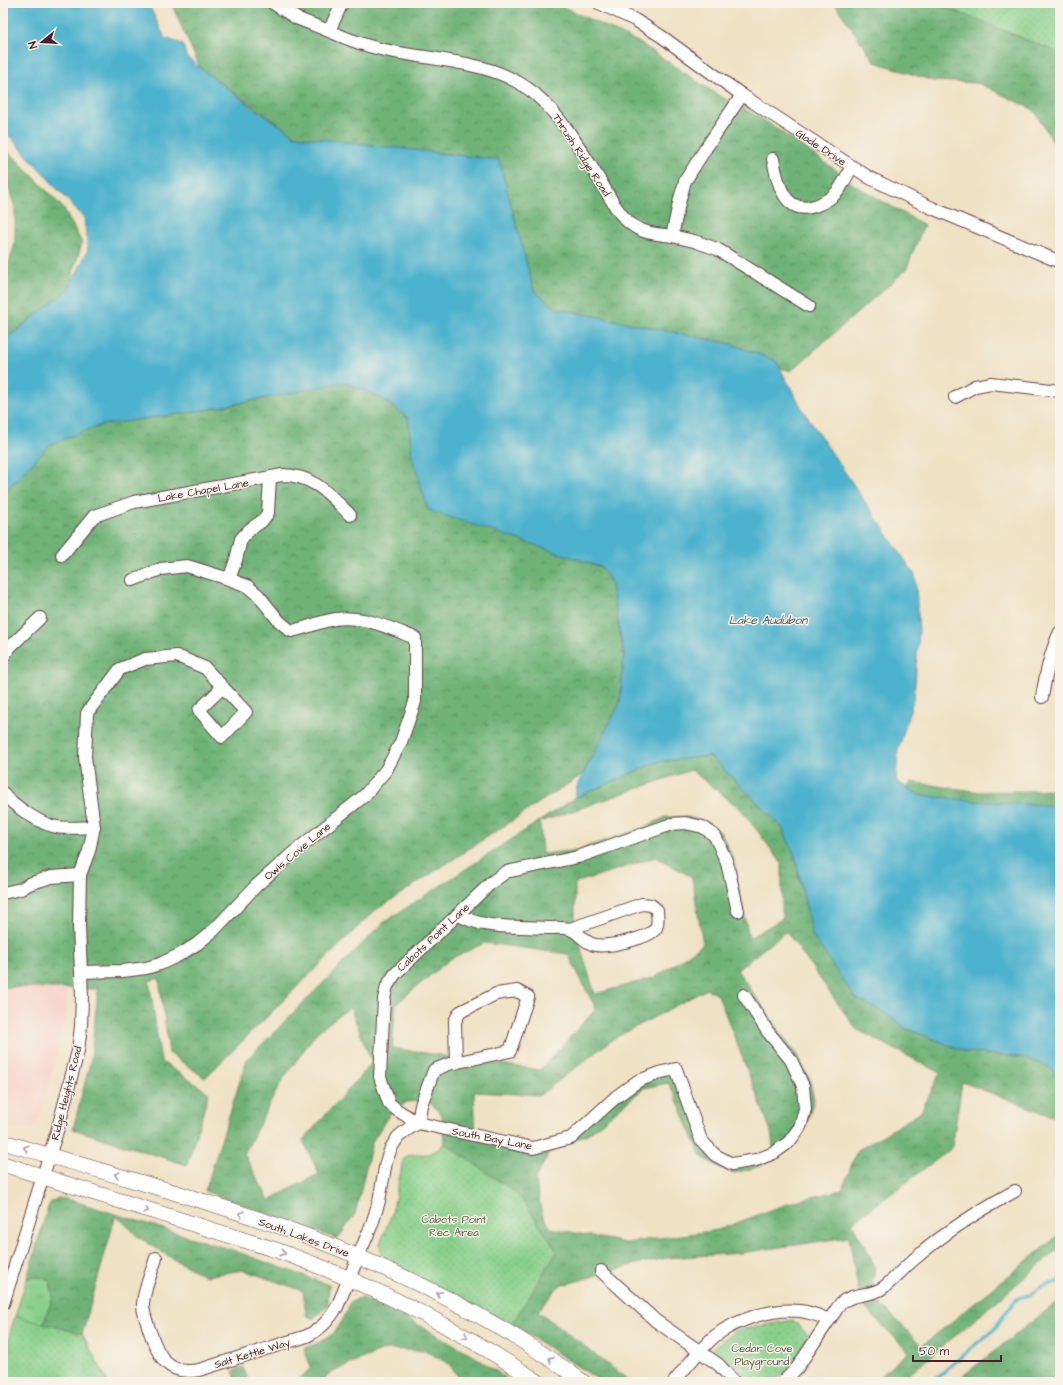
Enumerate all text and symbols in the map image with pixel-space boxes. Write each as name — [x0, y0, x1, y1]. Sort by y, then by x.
north arrow — [22, 22, 62, 62]
text: N — [25, 39, 41, 51]
street label: Thrush Ridge Road — [548, 111, 614, 200]
street label: Glade Drive — [793, 125, 849, 169]
street label: Lake Chapel Lane — [156, 475, 250, 506]
water label: Lake Audubon — [729, 612, 808, 629]
street label: Owls Cove Lane — [261, 819, 334, 884]
street label: Cabots Point Lane — [394, 900, 473, 975]
street label: Ridge Heights Road — [48, 1044, 86, 1142]
street label: South Bay Lane — [450, 1123, 533, 1155]
one-way arrow — [23, 1144, 30, 1153]
one-way arrow — [113, 1171, 120, 1180]
one-way arrow — [142, 1205, 149, 1214]
one-way arrow — [237, 1210, 244, 1219]
park label: Cabots Point Rec Area — [422, 1212, 487, 1240]
street label: South Lakes Drive — [256, 1214, 351, 1261]
one-way arrow — [279, 1248, 286, 1257]
one-way arrow — [436, 1291, 443, 1299]
one-way arrow — [461, 1331, 468, 1338]
street label: Salt Kettle Way — [212, 1335, 292, 1373]
scale bar — [913, 1337, 1001, 1363]
park label: Cedar Cove Playground — [731, 1341, 793, 1370]
text: 50 m — [919, 1343, 950, 1360]
one-way arrow — [548, 1357, 555, 1364]

